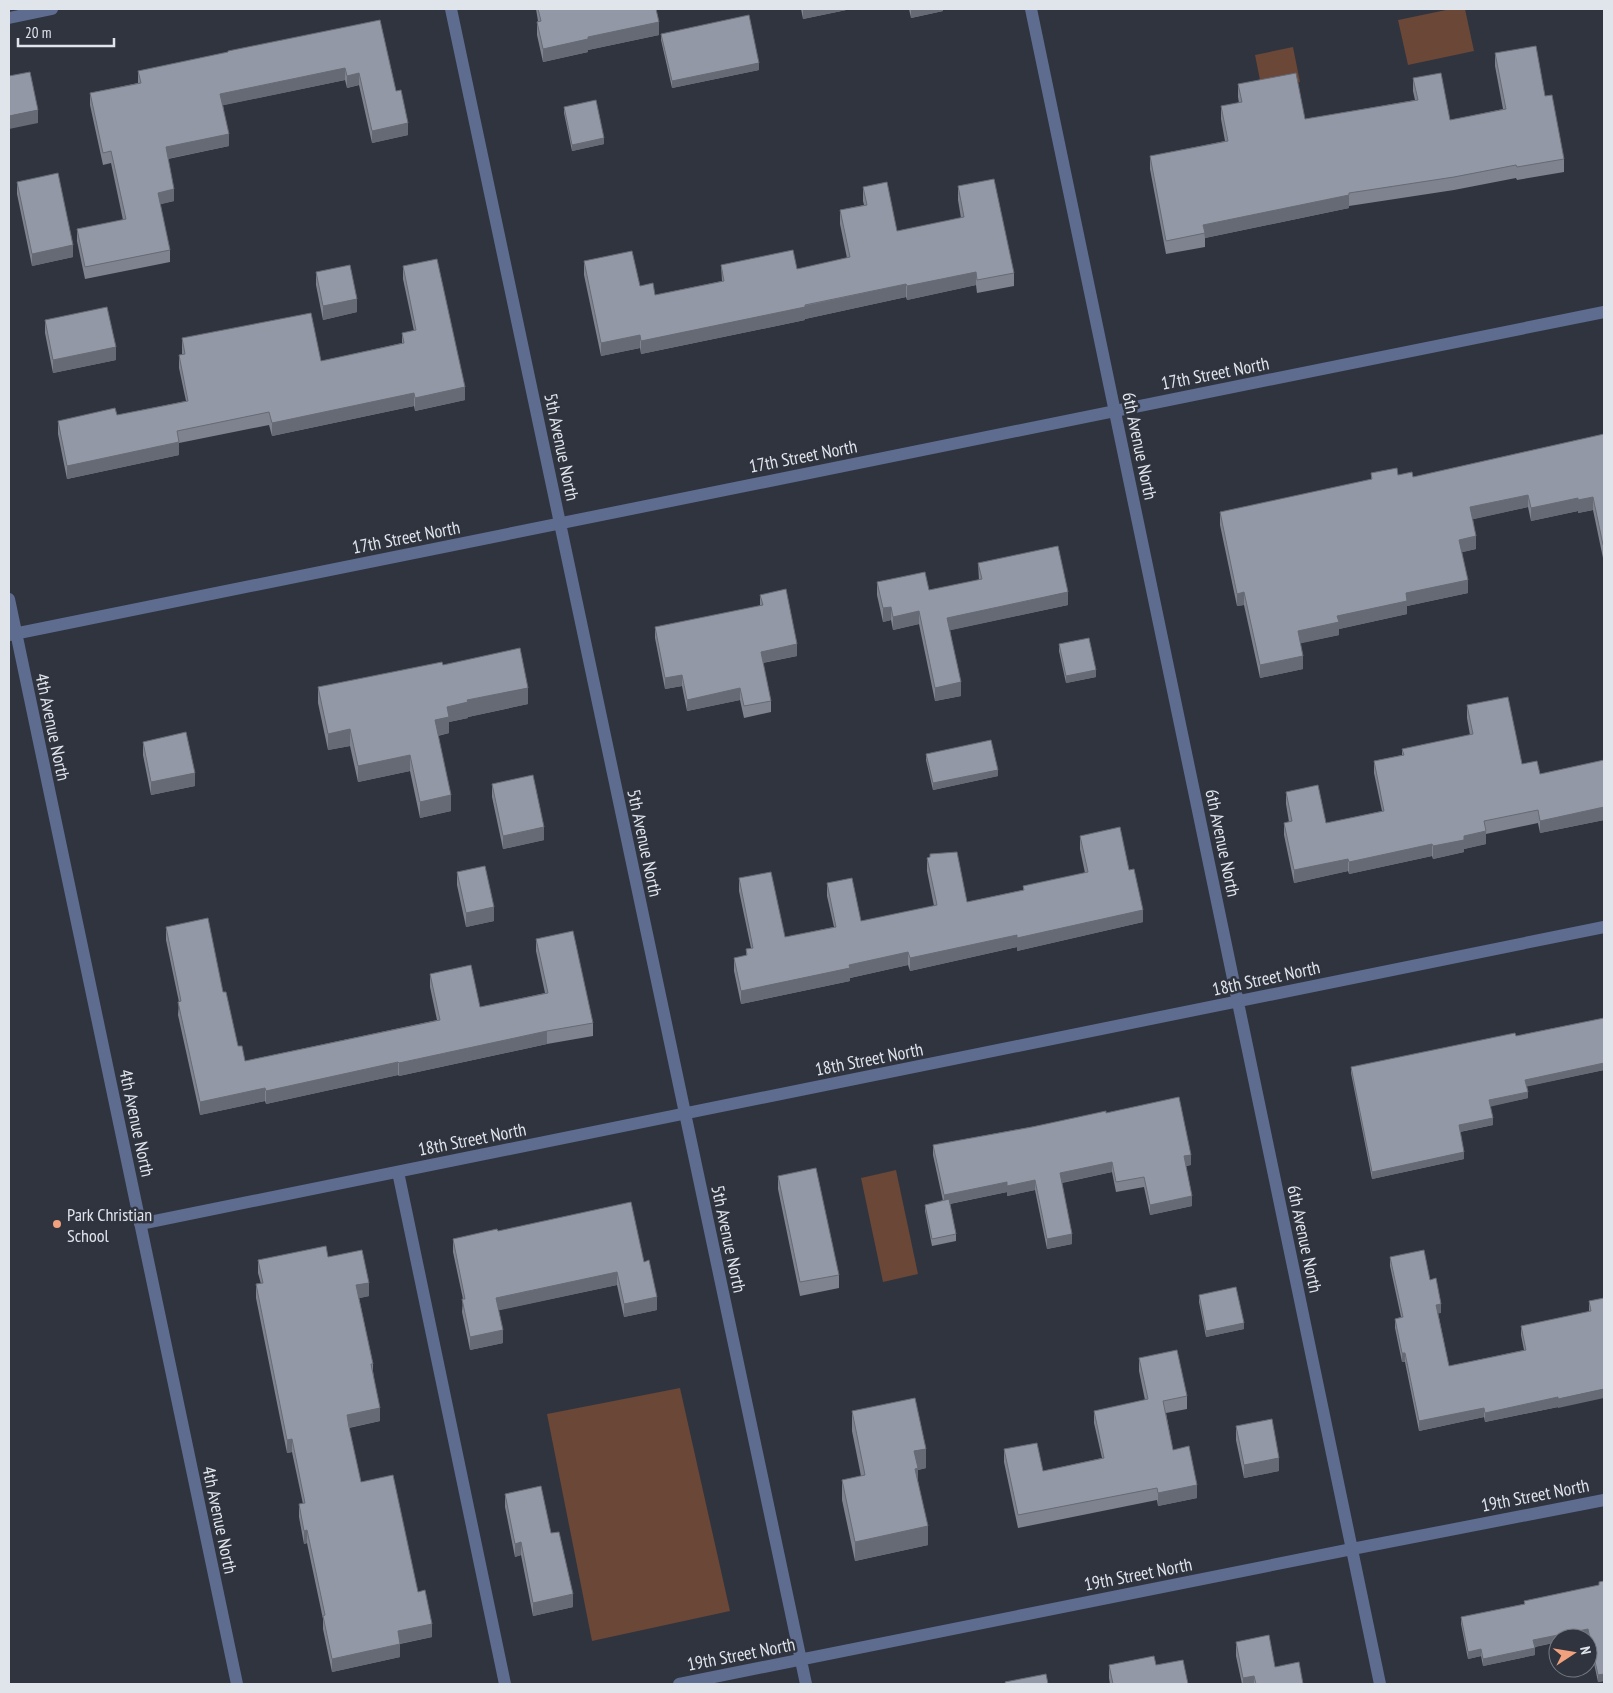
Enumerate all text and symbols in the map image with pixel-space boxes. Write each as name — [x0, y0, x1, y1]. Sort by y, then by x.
scale bar — [18, 15, 114, 47]
text: 20 m — [25, 23, 51, 42]
street label: 17th Street North — [1159, 351, 1271, 395]
street label: 6th Avenue North — [1117, 390, 1163, 502]
street label: 5th Avenue North — [539, 391, 585, 503]
street label: 17th Street North — [747, 434, 859, 478]
street label: 17th Street North — [350, 515, 462, 559]
street label: 4th Avenue North — [30, 671, 76, 783]
street label: 5th Avenue North — [622, 787, 668, 899]
street label: 6th Avenue North — [1200, 787, 1246, 899]
street label: 18th Street North — [1210, 955, 1322, 1001]
street label: 18th Street North — [813, 1037, 925, 1081]
street label: 4th Avenue North — [114, 1067, 160, 1179]
street label: 18th Street North — [416, 1117, 528, 1161]
street label: 5th Avenue North — [706, 1183, 752, 1295]
street label: 6th Avenue North — [1282, 1183, 1328, 1295]
place label: Park Christian School — [67, 1203, 152, 1247]
marker: Park Christian School — [51, 1218, 63, 1230]
street label: 4th Avenue North — [197, 1464, 243, 1576]
street label: 19th Street North — [1479, 1473, 1591, 1517]
street label: 19th Street North — [1082, 1552, 1194, 1596]
north arrow — [1548, 1628, 1598, 1678]
street label: 19th Street North — [685, 1632, 797, 1676]
text: N — [1576, 1645, 1595, 1656]

